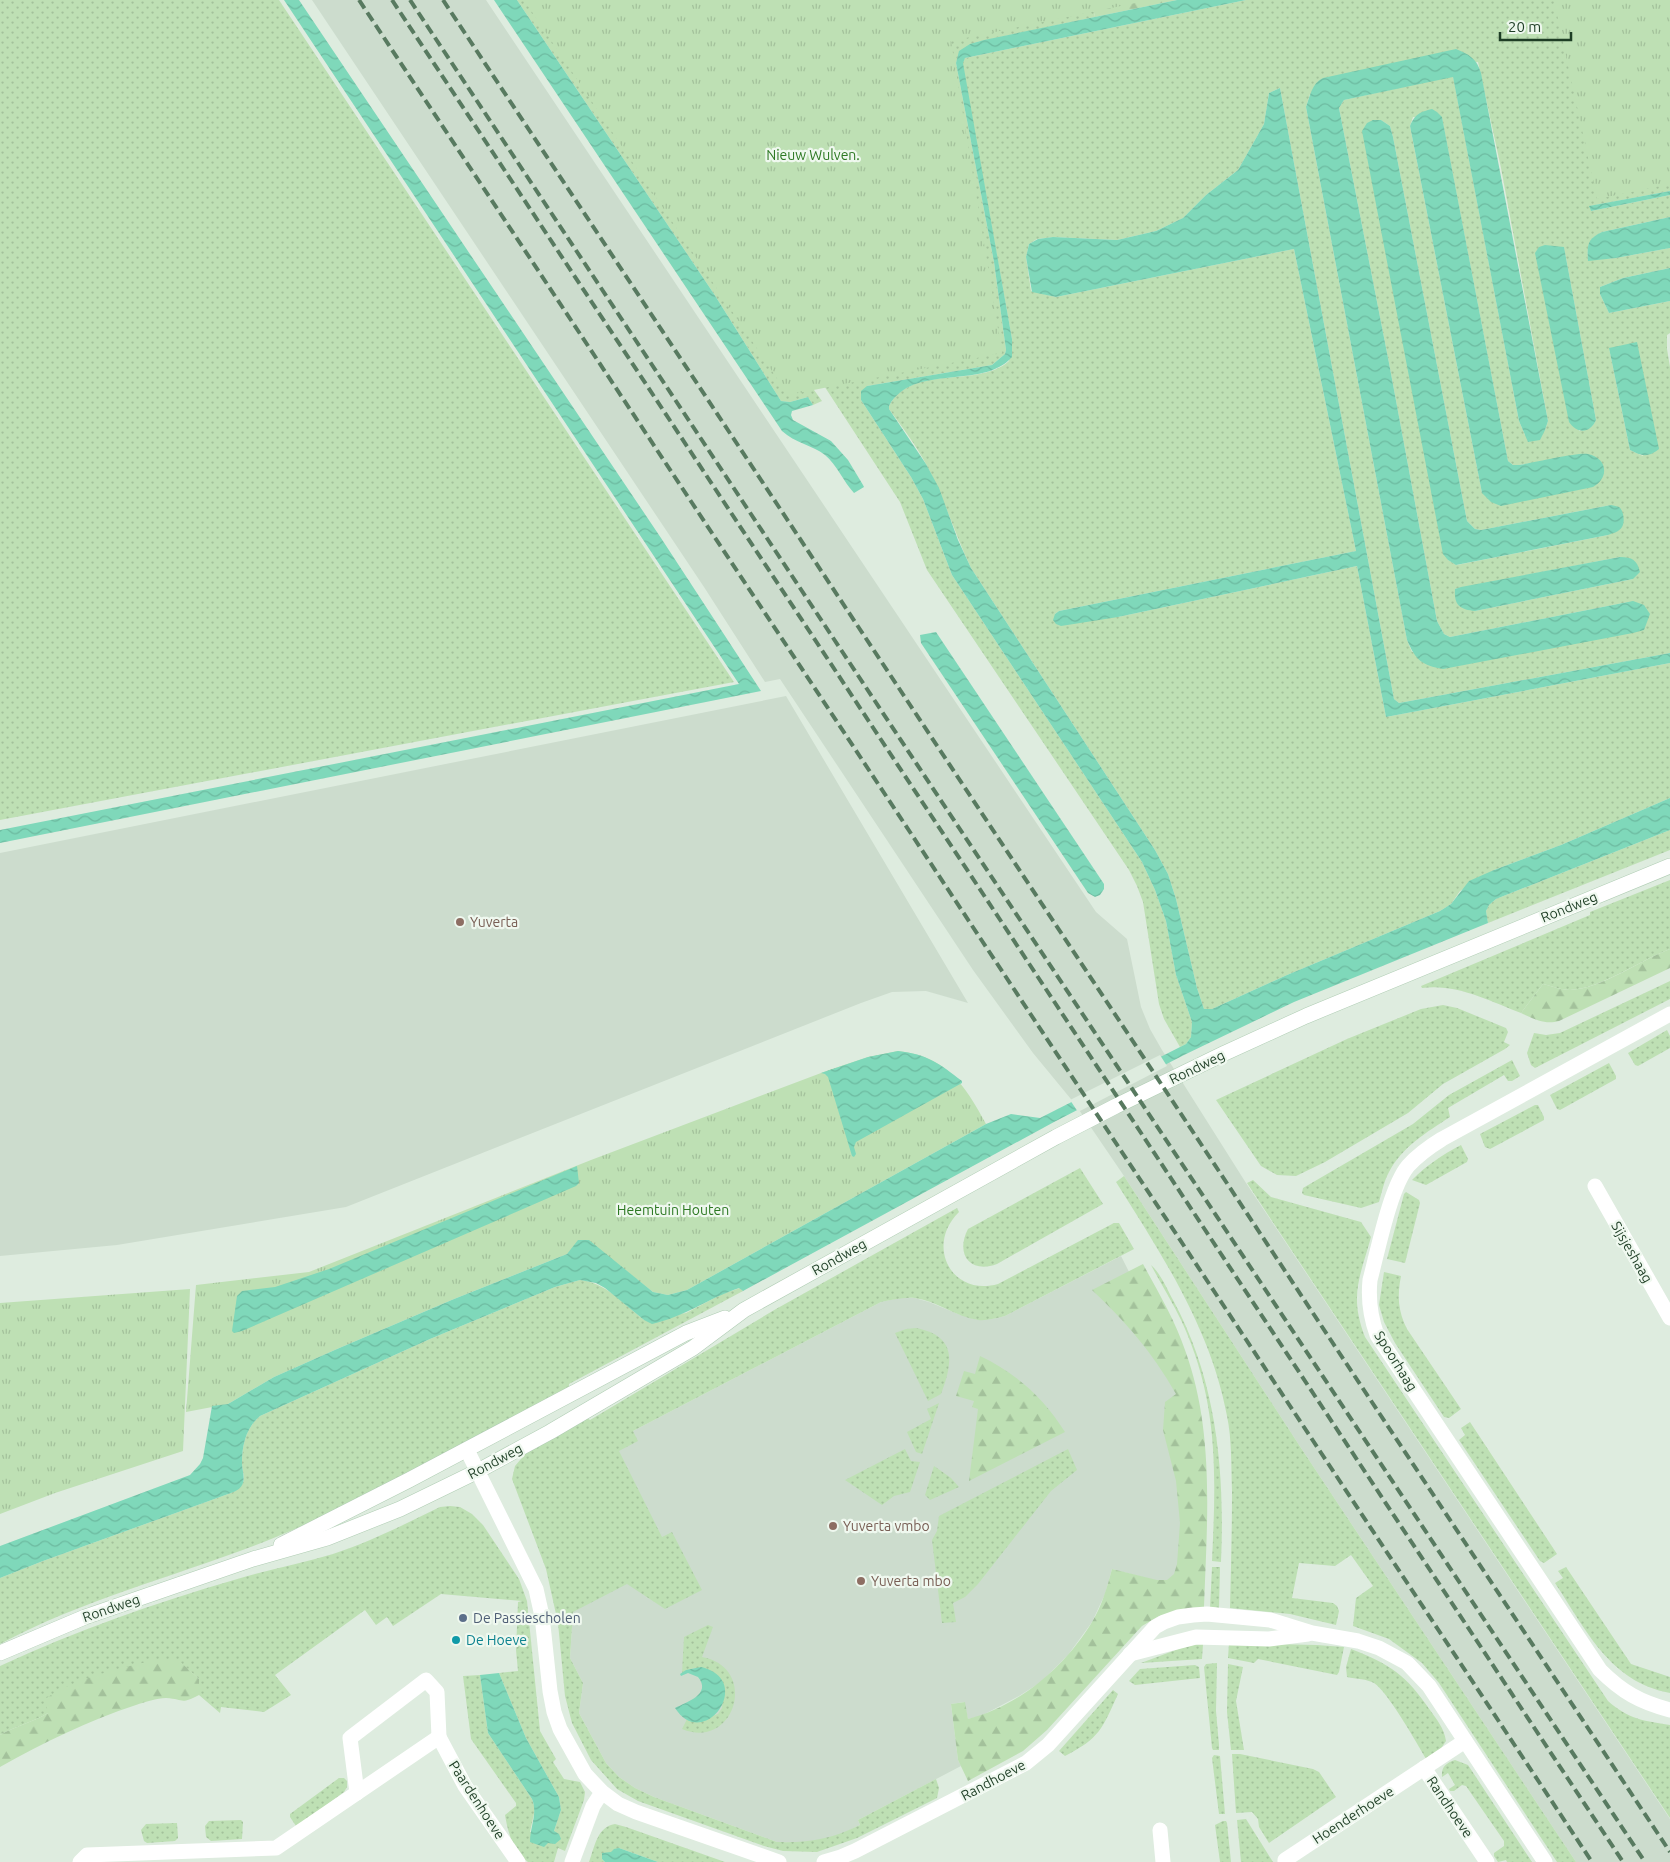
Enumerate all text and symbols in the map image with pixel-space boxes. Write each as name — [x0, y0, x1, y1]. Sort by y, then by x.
scale bar — [1500, 10, 1571, 42]
text: 20 m — [1508, 18, 1541, 35]
park label: Nieuw Wulven. — [766, 147, 860, 163]
street label: Rondweg — [1538, 888, 1600, 926]
place label: Yuverta — [470, 914, 518, 930]
marker: Yuverta — [454, 916, 466, 928]
street label: Rondweg — [1167, 1047, 1227, 1087]
park label: Heemtuin Houten — [617, 1202, 729, 1218]
street label: Sijsjeshaag — [1608, 1219, 1656, 1285]
street label: Rondweg — [809, 1236, 869, 1278]
street label: Spoorhaag — [1371, 1328, 1421, 1394]
street label: Rondweg — [465, 1440, 525, 1482]
place label: Yuverta vmbo — [843, 1518, 930, 1534]
marker: Yuverta vmbo — [827, 1520, 839, 1532]
place label: Yuverta mbo — [871, 1573, 951, 1589]
marker: Yuverta mbo — [855, 1575, 867, 1587]
street label: Rondweg — [80, 1591, 142, 1625]
place label: De Passiescholen — [473, 1610, 581, 1626]
marker: De Passiescholen — [457, 1612, 469, 1624]
place label: De Hoeve — [466, 1632, 527, 1648]
marker: De Hoeve — [450, 1634, 462, 1646]
street label: Randhoeve — [958, 1756, 1028, 1804]
street label: Paardenhoeve — [446, 1758, 508, 1842]
street label: Randhoeve — [1424, 1773, 1476, 1841]
street label: Hoenderhoeve — [1310, 1783, 1396, 1847]

